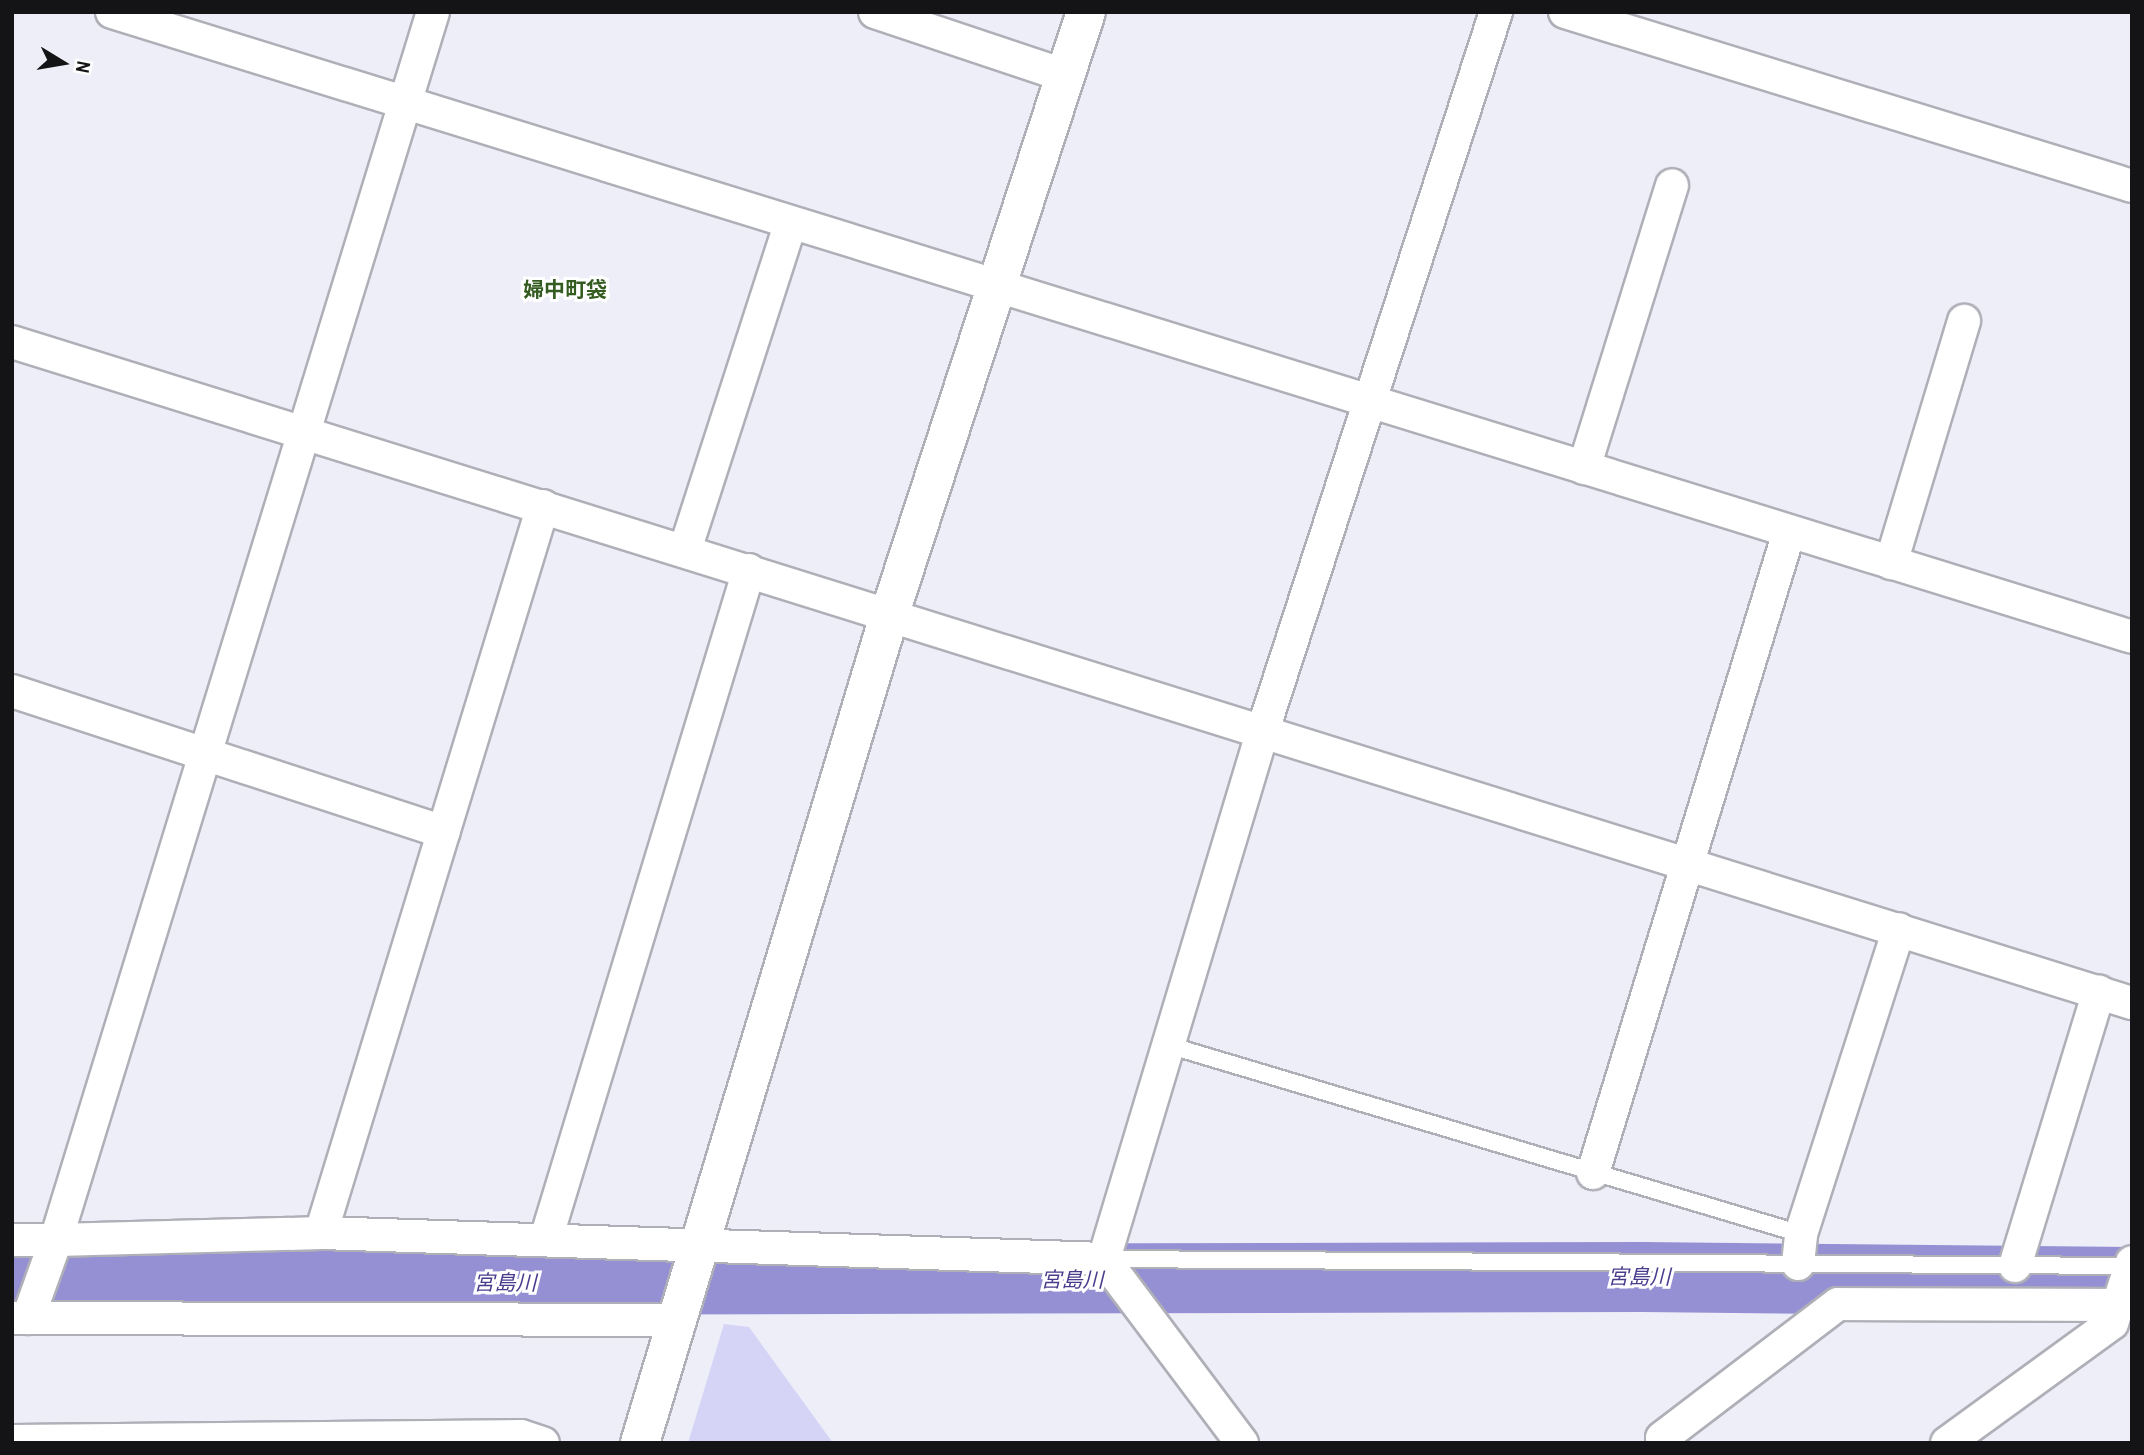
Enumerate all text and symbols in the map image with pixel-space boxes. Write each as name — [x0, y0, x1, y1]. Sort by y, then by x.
north arrow — [28, 28, 98, 98]
text: N — [70, 59, 97, 75]
district label: 婦中町袋 — [523, 277, 607, 303]
water label: 宮島川 — [1608, 1264, 1670, 1290]
water label: 宮島川 — [1041, 1267, 1103, 1293]
water label: 宮島川 — [474, 1270, 536, 1296]

